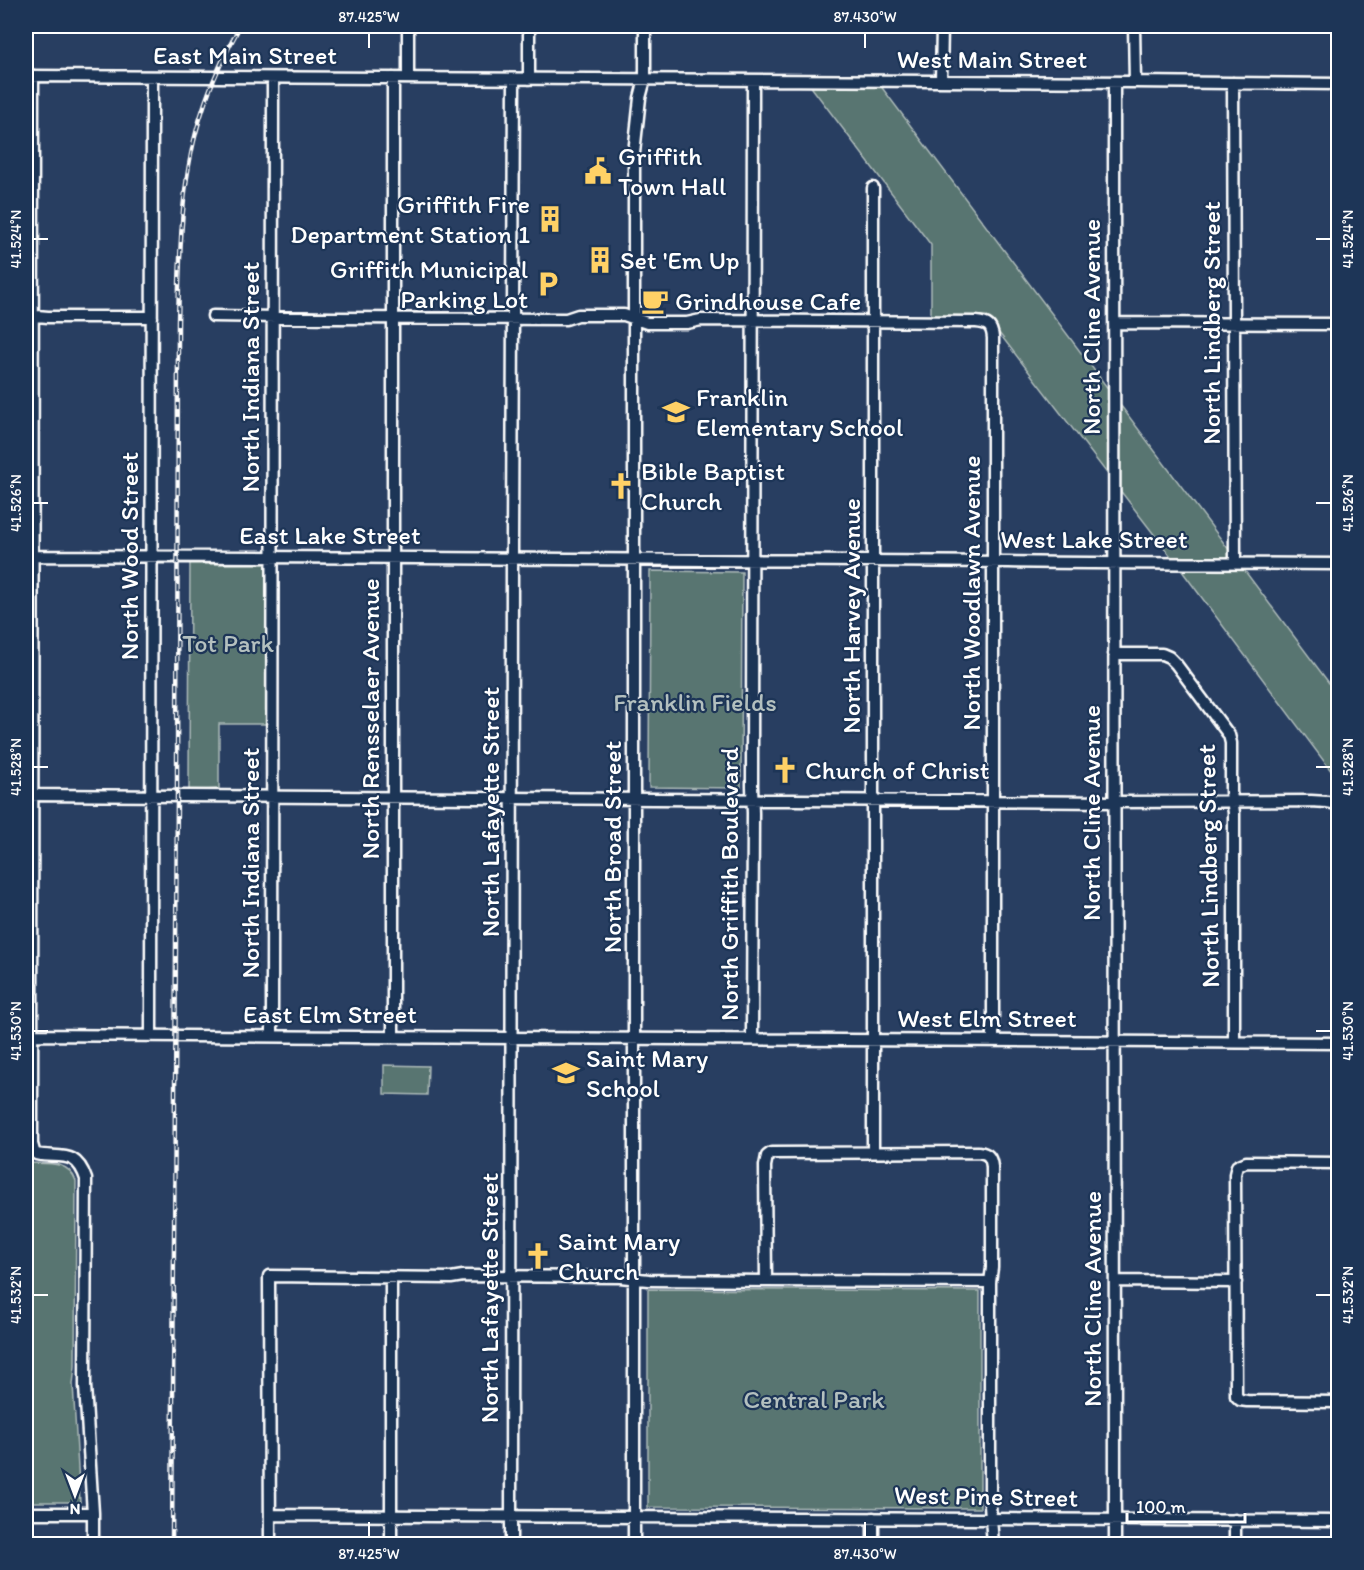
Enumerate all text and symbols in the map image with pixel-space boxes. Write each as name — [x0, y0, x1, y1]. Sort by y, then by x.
text: 87.425°W — [338, 8, 400, 26]
text: 87.430°W — [833, 8, 897, 26]
street label: East Main Street — [153, 39, 337, 71]
street label: West Main Street — [897, 43, 1088, 75]
place label: Griffith Town Hall — [618, 140, 726, 202]
public building icon: Griffith Town Hall — [583, 156, 613, 186]
place label: Griffith Fire Department Station 1 — [290, 188, 530, 250]
street label: North Lindberg Street — [1195, 201, 1227, 445]
building icon: Griffith Fire Department Station 1 — [535, 204, 565, 234]
text: 41.524°N — [7, 210, 25, 269]
text: 41.524°N — [1339, 210, 1357, 269]
street label: North Cline Avenue — [1075, 219, 1107, 435]
place label: Set 'Em Up — [620, 244, 740, 276]
building icon: Set 'Em Up — [585, 245, 615, 275]
place label: Griffith Municipal Parking Lot — [330, 253, 528, 315]
street label: North Indiana Street — [234, 261, 266, 493]
parking icon: Griffith Municipal Parking Lot — [533, 269, 563, 299]
place label: Grindhouse Cafe — [675, 285, 861, 317]
cafe icon: Grindhouse Cafe — [640, 286, 670, 316]
place label: Franklin Elementary School — [696, 381, 903, 443]
school or university icon: Franklin Elementary School — [661, 397, 691, 427]
street label: North Wood Street — [113, 451, 145, 660]
place label: Bible Baptist Church — [641, 455, 785, 517]
street label: North Woodlawn Avenue — [955, 455, 987, 731]
church icon: Bible Baptist Church — [606, 471, 636, 501]
text: 41.526°N — [7, 474, 25, 532]
text: 41.526°N — [1339, 474, 1357, 532]
street label: North Harvey Avenue — [835, 498, 867, 734]
street label: East Lake Street — [239, 519, 421, 551]
street label: West Lake Street — [1000, 523, 1188, 555]
street label: North Rensselaer Avenue — [354, 578, 386, 860]
park label: Tot Park — [182, 627, 274, 659]
street label: North Lafayette Street — [474, 686, 506, 937]
park label: Franklin Fields — [613, 686, 777, 718]
street label: North Cline Avenue — [1075, 705, 1107, 921]
text: 41.528°N — [7, 738, 25, 796]
text: 41.528°N — [1339, 738, 1357, 796]
street label: North Broad Street — [596, 740, 628, 953]
street label: North Lindberg Street — [1190, 744, 1226, 988]
street label: North Griffith Boulevard — [713, 746, 745, 1021]
street label: North Indiana Street — [234, 747, 266, 979]
place label: Church of Christ — [805, 754, 990, 786]
church icon: Church of Christ — [770, 755, 800, 785]
street label: East Elm Street — [243, 998, 417, 1030]
text: 41.530°N — [7, 1001, 25, 1061]
text: 41.530°N — [1339, 1001, 1357, 1061]
street label: West Elm Street — [897, 1002, 1077, 1034]
place label: Saint Mary School — [586, 1042, 708, 1104]
school or university icon: Saint Mary School — [551, 1058, 581, 1088]
street label: North Lafayette Street — [473, 1172, 505, 1423]
street label: North Cline Avenue — [1076, 1191, 1108, 1407]
place label: Saint Mary Church — [558, 1225, 680, 1287]
church icon: Saint Mary Church — [523, 1241, 553, 1271]
text: 41.532°N — [7, 1266, 25, 1324]
text: 41.532°N — [1339, 1266, 1357, 1324]
park label: Central Park — [743, 1383, 885, 1415]
north arrow — [45, 1465, 105, 1525]
street label: West Pine Street — [894, 1478, 1079, 1514]
scale bar — [1127, 1486, 1246, 1524]
text: 100 m — [1136, 1496, 1186, 1518]
text: N — [70, 1500, 80, 1519]
text: 87.425°W — [338, 1545, 400, 1563]
text: 87.430°W — [833, 1545, 897, 1563]

